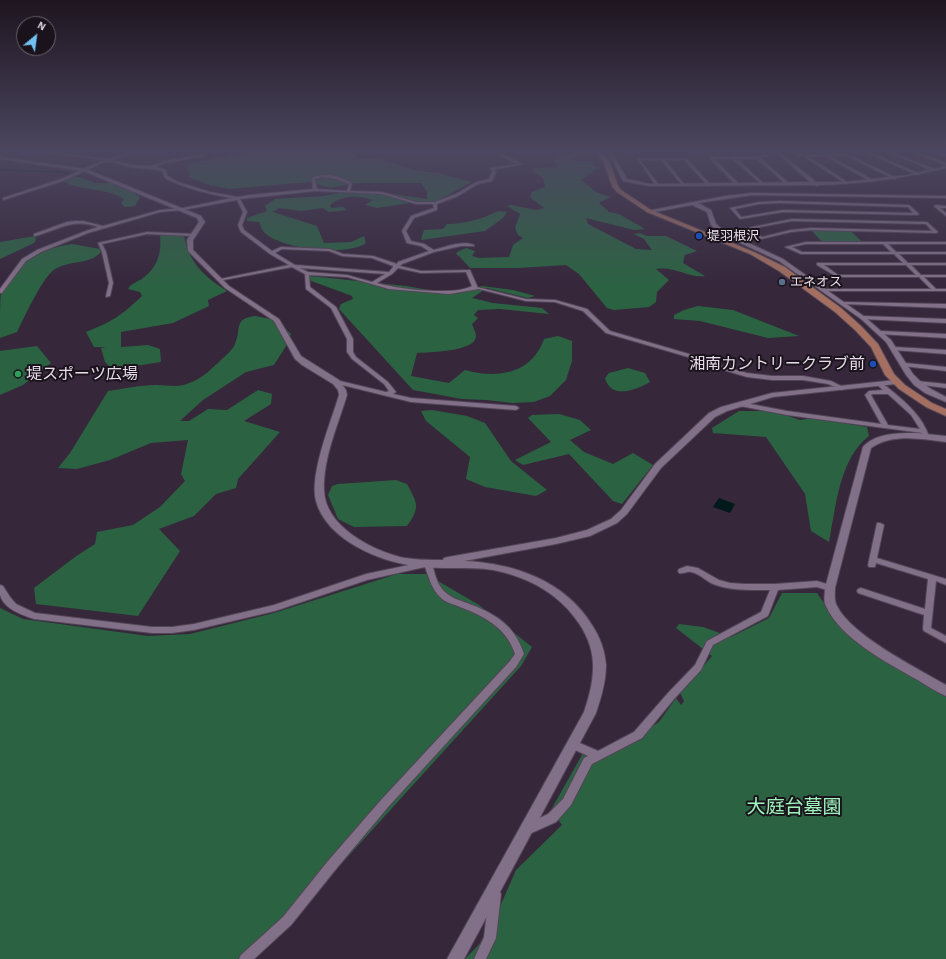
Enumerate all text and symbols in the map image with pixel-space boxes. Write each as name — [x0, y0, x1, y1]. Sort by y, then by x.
north arrow — [16, 16, 56, 56]
text: N — [36, 19, 48, 33]
place label: 堤羽根沢 — [707, 228, 759, 244]
marker: 堤羽根沢 — [694, 231, 704, 241]
place label: エネオス — [790, 274, 842, 290]
marker: エネオス — [777, 277, 787, 287]
place label: 湘南カントリークラブ前 — [689, 354, 865, 374]
marker: 湘南カントリークラブ前 — [868, 359, 878, 369]
place label: 堤スポーツ広場 — [26, 364, 138, 384]
marker: 堤スポーツ広場 — [13, 369, 23, 379]
park label: 大庭台墓園 — [747, 796, 841, 818]

